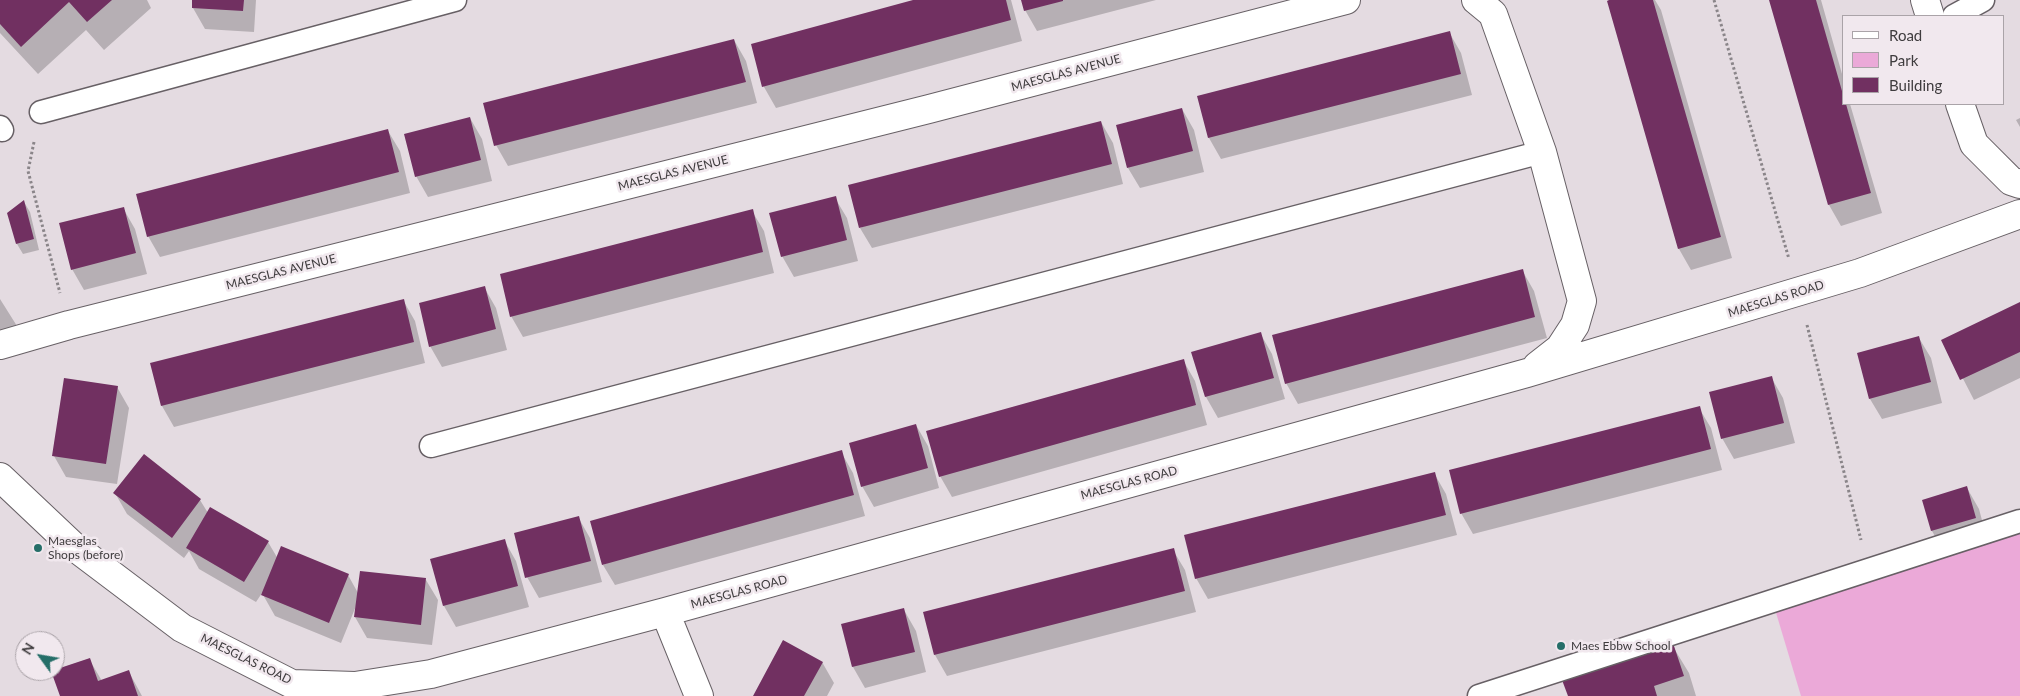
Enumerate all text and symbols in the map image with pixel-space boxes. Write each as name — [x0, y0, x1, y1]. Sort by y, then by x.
legend — [1842, 15, 2005, 105]
text: Road — [1889, 26, 1922, 44]
street label: MAESGLAS AVENUE — [1010, 51, 1122, 95]
text: Park — [1889, 51, 1918, 69]
text: Building — [1889, 76, 1942, 94]
street label: MAESGLAS AVENUE — [617, 152, 729, 194]
street label: MAESGLAS AVENUE — [225, 251, 337, 293]
street label: MAESGLAS ROAD — [1726, 278, 1826, 320]
street label: MAESGLAS ROAD — [1079, 463, 1179, 503]
place label: Maesglas Shops (before) — [48, 534, 123, 562]
marker: Maesglas Shops (before) — [32, 542, 44, 554]
street label: MAESGLAS ROAD — [689, 572, 789, 612]
north arrow — [15, 631, 65, 681]
street label: MAESGLAS ROAD — [198, 631, 294, 687]
text: N — [18, 639, 38, 657]
place label: Maes Ebbw School — [1571, 639, 1671, 653]
marker: Maes Ebbw School — [1555, 640, 1567, 652]

